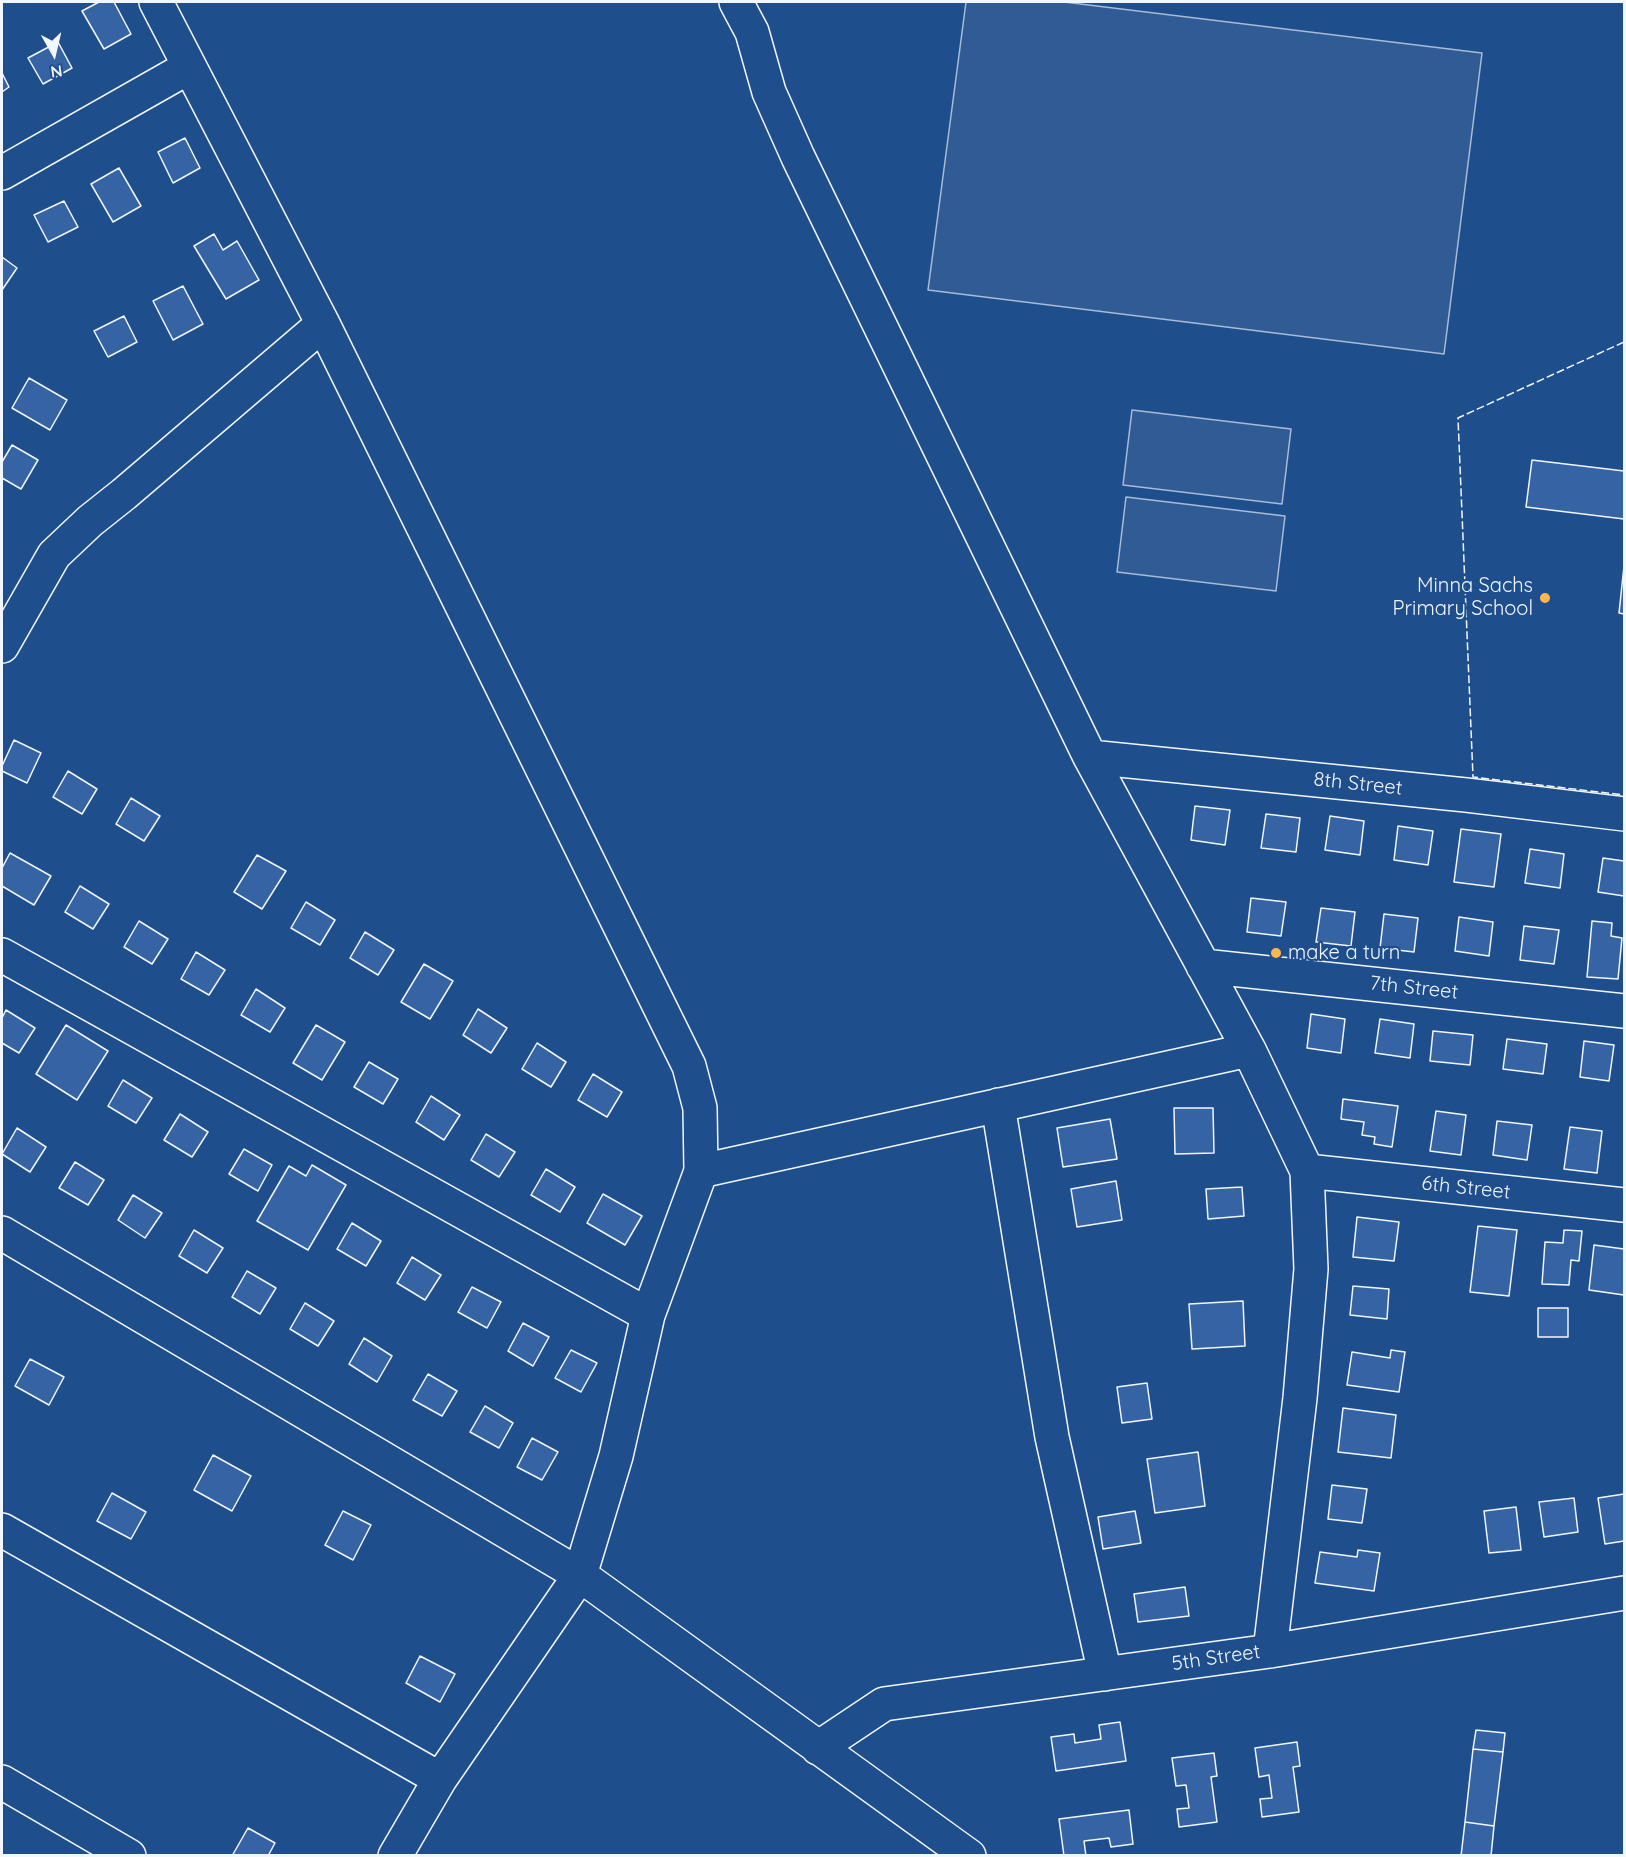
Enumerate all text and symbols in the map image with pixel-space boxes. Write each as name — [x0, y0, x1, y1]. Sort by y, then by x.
north arrow — [24, 24, 84, 84]
text: N — [49, 61, 64, 83]
place label: Minna Sachs Primary School — [1393, 574, 1533, 621]
marker: Minna Sachs Primary School — [1538, 591, 1552, 605]
street label: 8th Street — [1312, 767, 1404, 801]
place label: make a turn — [1288, 941, 1400, 965]
marker: make a turn — [1269, 946, 1283, 960]
street label: 7th Street — [1369, 971, 1459, 1005]
street label: 6th Street — [1420, 1171, 1512, 1205]
street label: 5th Street — [1170, 1640, 1262, 1676]

